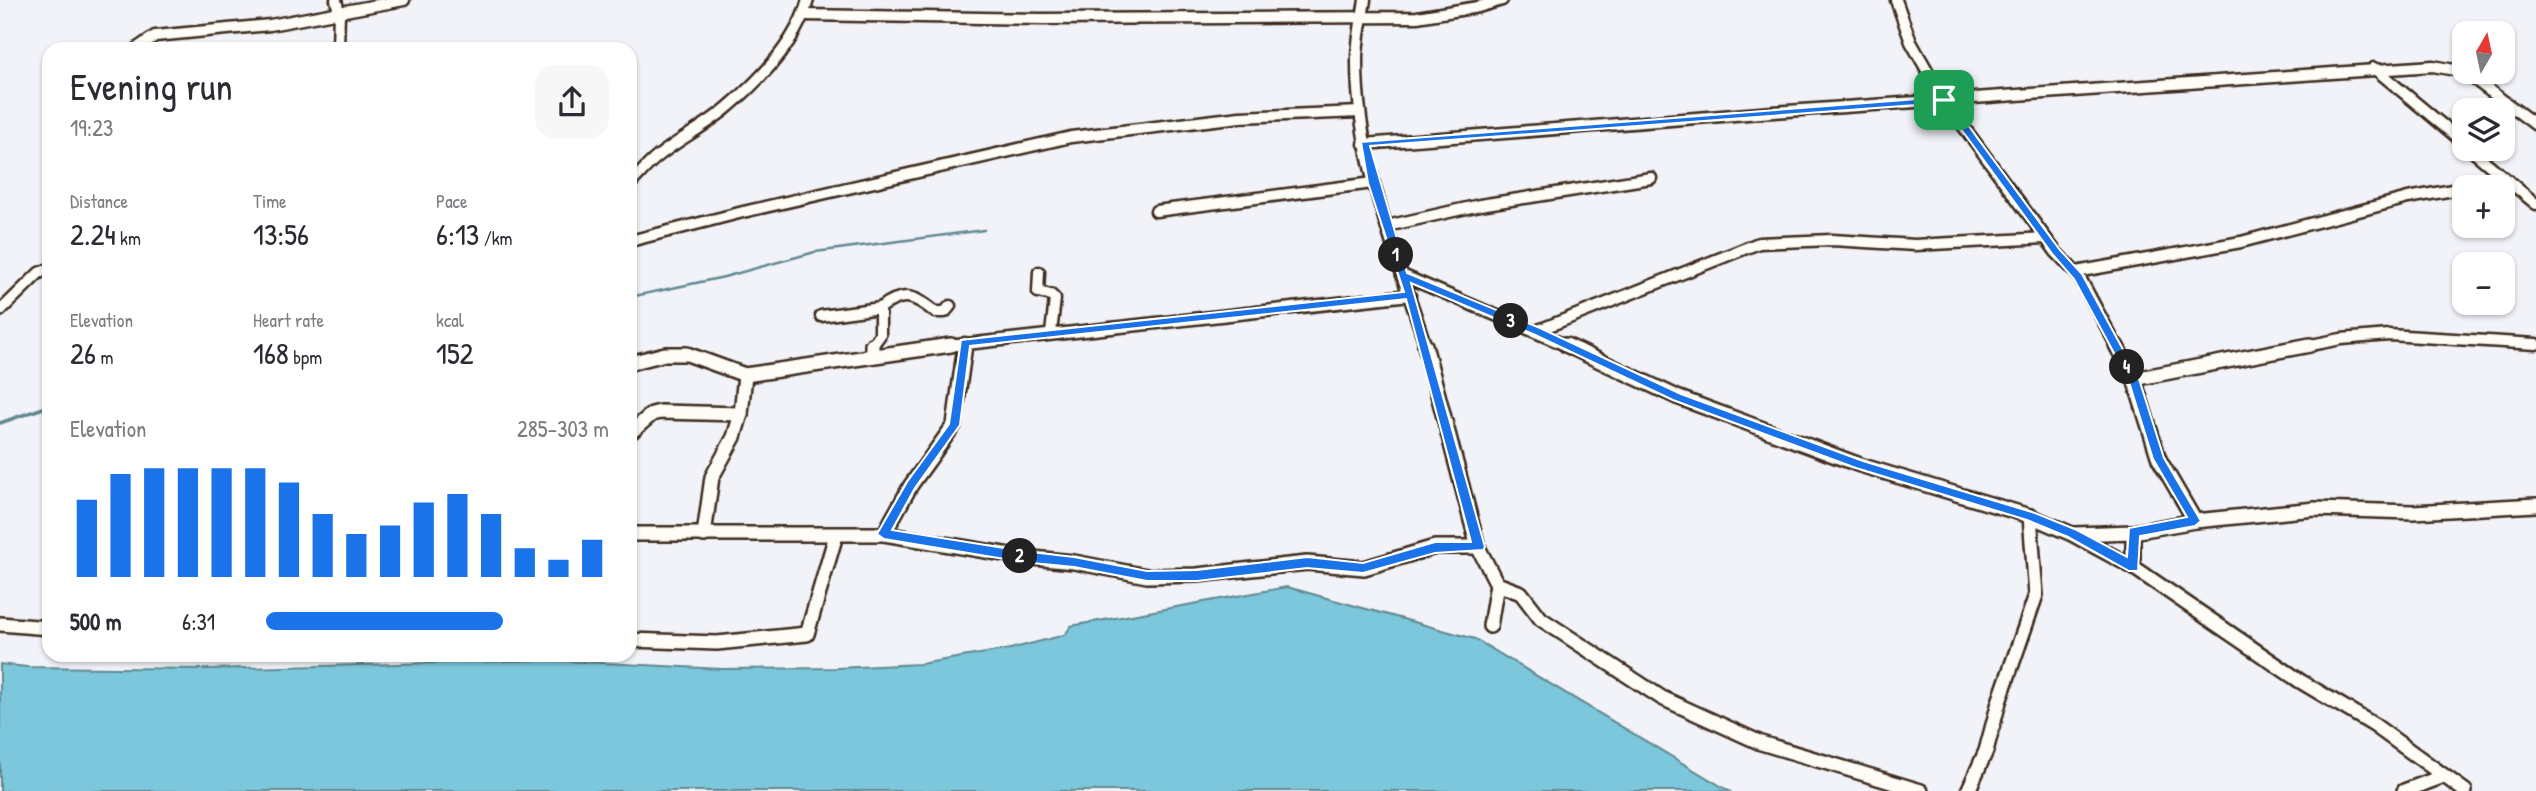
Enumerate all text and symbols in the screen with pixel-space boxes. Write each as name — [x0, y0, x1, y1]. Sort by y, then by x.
north arrow — [2452, 21, 2515, 84]
map controls — [2452, 21, 2515, 315]
text: Evening run — [70, 60, 233, 112]
button: share — [535, 65, 609, 139]
pin — [1914, 70, 1974, 130]
icon: arrive — [1925, 81, 1963, 119]
button: layers — [2452, 98, 2515, 161]
text: 19:23 — [70, 112, 113, 143]
button: + — [2452, 175, 2515, 238]
text: Distance — [70, 188, 128, 214]
text: Time — [253, 188, 287, 214]
text: Pace — [436, 188, 468, 214]
text: 2.24 — [70, 214, 116, 254]
text: 13:56 — [253, 214, 309, 254]
text: 6:13 — [436, 214, 479, 254]
text: km — [116, 225, 141, 251]
text: /km — [479, 225, 512, 251]
pin: 1 — [1378, 238, 1414, 272]
text: 1 — [1392, 241, 1399, 267]
button: − — [2452, 252, 2515, 315]
pin: 3 — [1494, 304, 1528, 338]
text: Elevation — [70, 307, 133, 333]
text: Heart rate — [253, 307, 324, 333]
text: kcal — [436, 307, 464, 333]
text: 3 — [1506, 307, 1515, 333]
text: 26 — [70, 333, 96, 373]
text: 168 — [253, 333, 289, 373]
text: 152 — [436, 333, 474, 373]
text: m — [96, 344, 113, 370]
text: bpm — [289, 344, 322, 370]
pin: 4 — [2110, 350, 2144, 384]
text: 4 — [2123, 353, 2130, 379]
text: Elevation — [70, 413, 146, 444]
text: 285–303 m — [517, 413, 609, 444]
pin: 2 — [1002, 538, 1038, 574]
text: 2 — [1015, 542, 1024, 568]
text: 500 m — [70, 606, 121, 637]
text: 6:31 — [182, 606, 215, 637]

